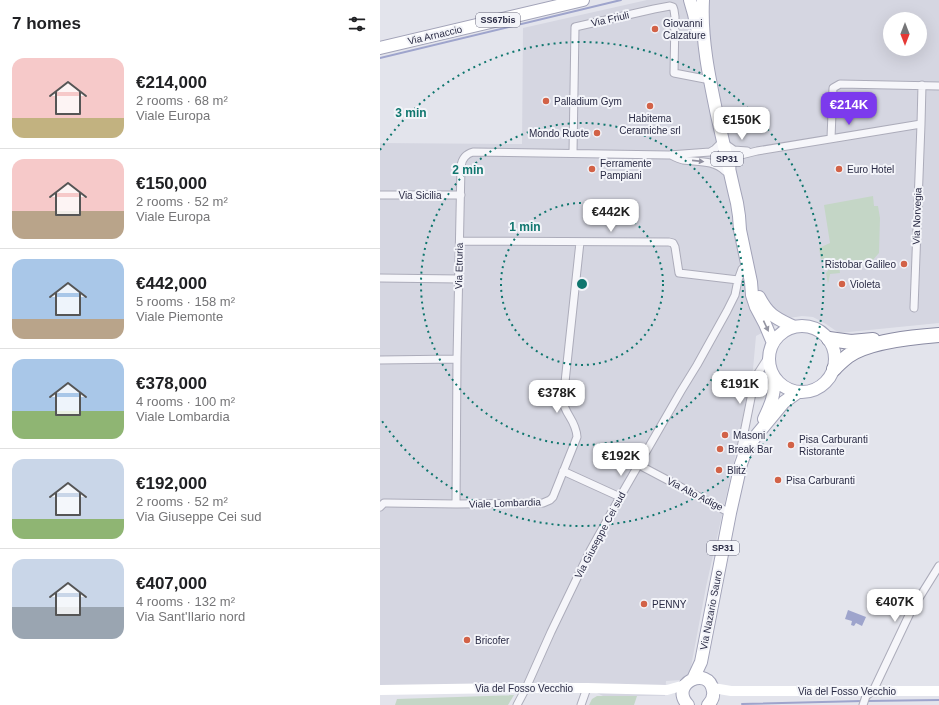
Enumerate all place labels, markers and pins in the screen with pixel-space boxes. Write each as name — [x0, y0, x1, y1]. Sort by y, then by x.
place label: Giovanni Calzature — [663, 18, 706, 41]
marker: Giovanni Calzature — [650, 24, 660, 34]
pin: €214K — [821, 92, 877, 126]
marker: Palladium Gym — [541, 96, 551, 106]
place label: Palladium Gym — [554, 96, 622, 107]
marker: Habitema Ceramiche srl — [645, 101, 655, 111]
pin: €150K — [714, 107, 770, 141]
place label: Habitema Ceramiche srl — [619, 113, 681, 136]
place label: Mondo Ruote — [529, 128, 589, 139]
marker: Mondo Ruote — [592, 128, 602, 138]
place label: Ferramente Pampiani — [600, 158, 652, 181]
marker: Ferramente Pampiani — [587, 164, 597, 174]
marker: Euro Hotel — [834, 164, 844, 174]
place label: Euro Hotel — [847, 164, 894, 175]
pin: €442K — [583, 199, 639, 233]
place label: Ristobar Galileo — [825, 259, 896, 270]
marker: Ristobar Galileo — [899, 259, 909, 269]
centre of rings — [575, 277, 589, 291]
marker: Violeta — [837, 279, 847, 289]
place label: Violeta — [850, 279, 881, 290]
pin: €191K — [712, 371, 768, 405]
pin: €378K — [529, 380, 585, 414]
marker: Masoni — [720, 430, 730, 440]
place label: Masoni — [733, 430, 765, 441]
place label: Pisa Carburanti Ristorante — [799, 434, 868, 457]
marker: Pisa Carburanti Ristorante — [786, 440, 796, 450]
pin: €192K — [593, 443, 649, 477]
marker: Break Bar — [715, 444, 725, 454]
place label: Break Bar — [728, 444, 773, 455]
marker: Blitz — [714, 465, 724, 475]
place label: Blitz — [727, 465, 746, 476]
marker: Pisa Carburanti — [773, 475, 783, 485]
place label: Pisa Carburanti — [786, 475, 855, 486]
pin: €407K — [867, 589, 923, 623]
marker: PENNY — [639, 599, 649, 609]
place label: PENNY — [652, 599, 687, 610]
marker: Bricofer — [462, 635, 472, 645]
place label: Bricofer — [475, 635, 510, 646]

